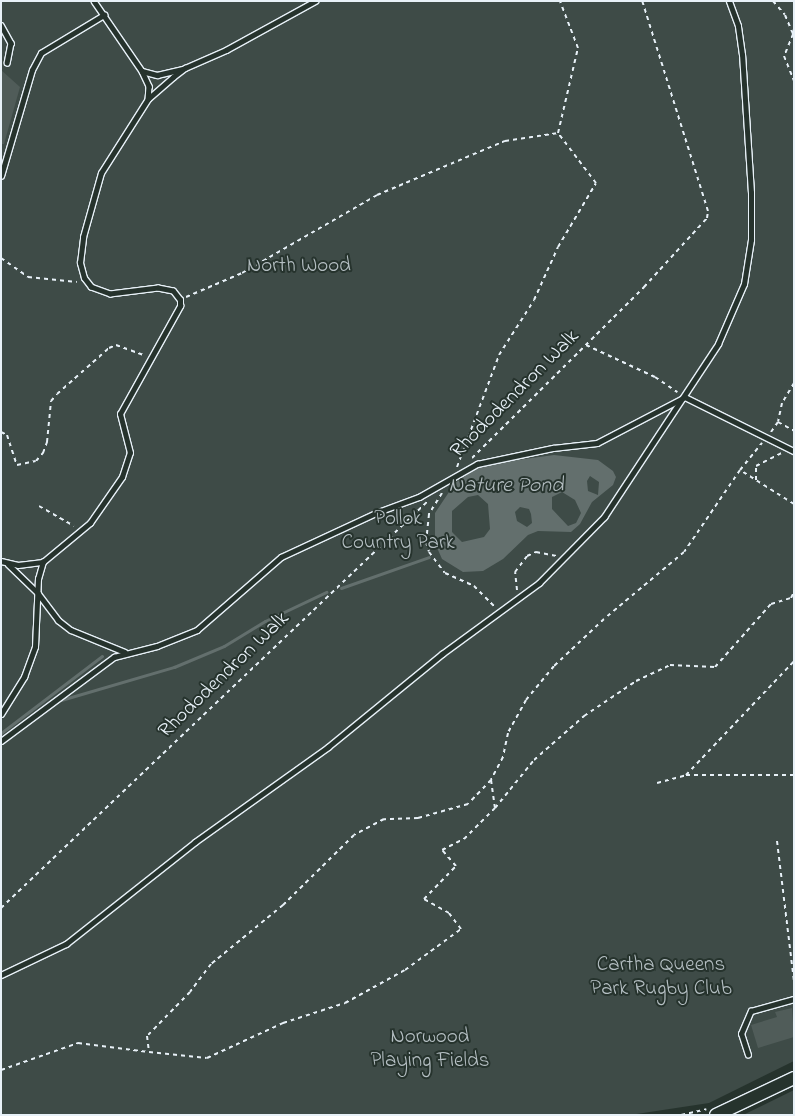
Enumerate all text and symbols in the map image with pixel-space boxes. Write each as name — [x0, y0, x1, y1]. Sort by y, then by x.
park label: North Wood — [247, 253, 351, 279]
street label: Rhododendron Walk — [445, 324, 585, 464]
water label: Nature Pond — [449, 474, 563, 500]
park label: Pollok Country Park — [341, 506, 455, 556]
street label: Rhododendron Walk — [153, 606, 295, 744]
park label: Cartha Queens Park Rugby Club — [590, 952, 732, 1002]
park label: Norwood Playing Fields — [370, 1024, 490, 1074]

